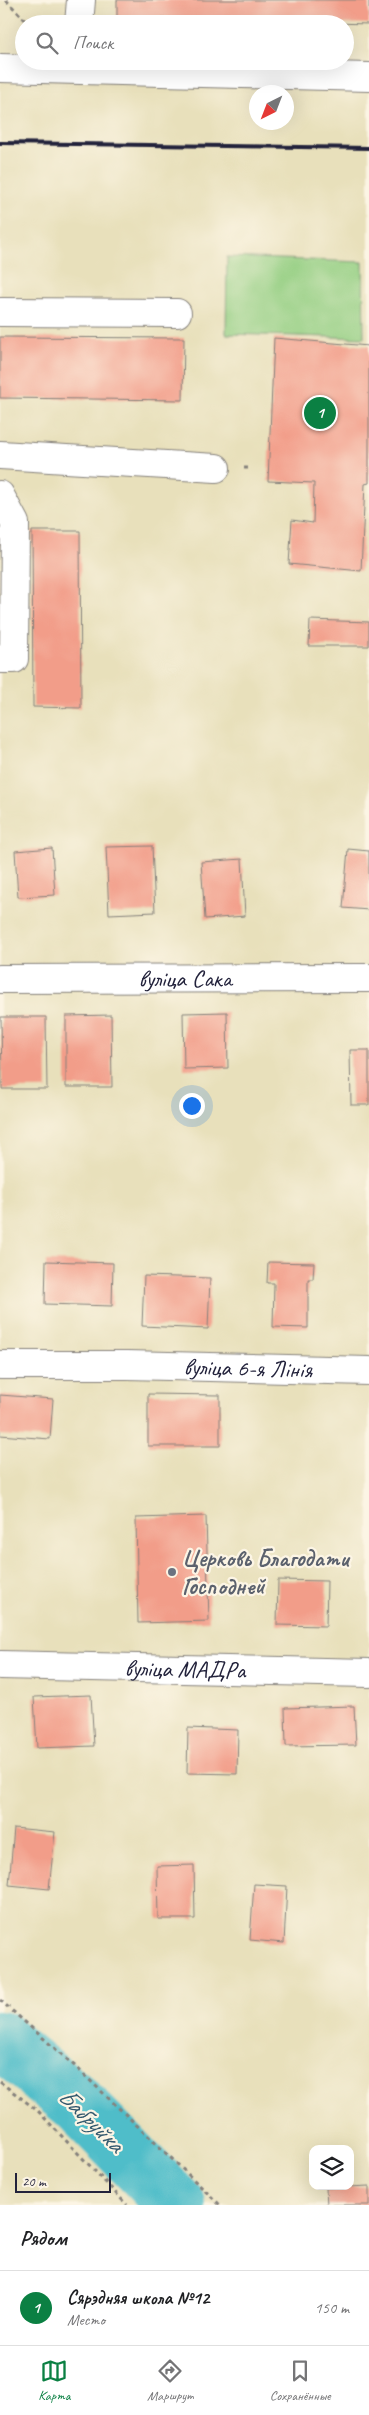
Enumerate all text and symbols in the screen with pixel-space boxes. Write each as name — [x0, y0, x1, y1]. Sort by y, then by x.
search box — [15, 15, 354, 70]
icon: search — [33, 29, 61, 57]
text: Поиск — [73, 31, 113, 55]
north arrow — [249, 85, 294, 130]
pin: 1 — [304, 394, 336, 432]
street label: вуліца Сака — [138, 963, 234, 994]
your location — [179, 1093, 205, 1119]
street label: вуліца 6-я Лінія — [183, 1351, 314, 1385]
place label: Церковь Благодати Господней — [182, 1543, 351, 1601]
marker: Церковь Благодати Господней — [166, 1566, 178, 1578]
street label: вуліца МАДРа — [124, 1653, 247, 1685]
water label: Бабруйка — [51, 2081, 132, 2161]
map controls — [309, 2145, 354, 2190]
button: layers — [309, 2145, 354, 2190]
scale bar — [15, 2170, 111, 2193]
text: 20 m — [22, 2173, 46, 2190]
text: Рядом — [20, 2225, 67, 2251]
text: Сярэдняя школа №12 — [67, 2286, 209, 2310]
text: 1 — [32, 2298, 40, 2318]
text: 150 m — [315, 2298, 349, 2318]
text: Место — [67, 2310, 105, 2330]
tab: Карта — [38, 2357, 70, 2404]
tab: Маршрут — [147, 2357, 193, 2404]
tab: Сохранённые — [270, 2357, 331, 2404]

